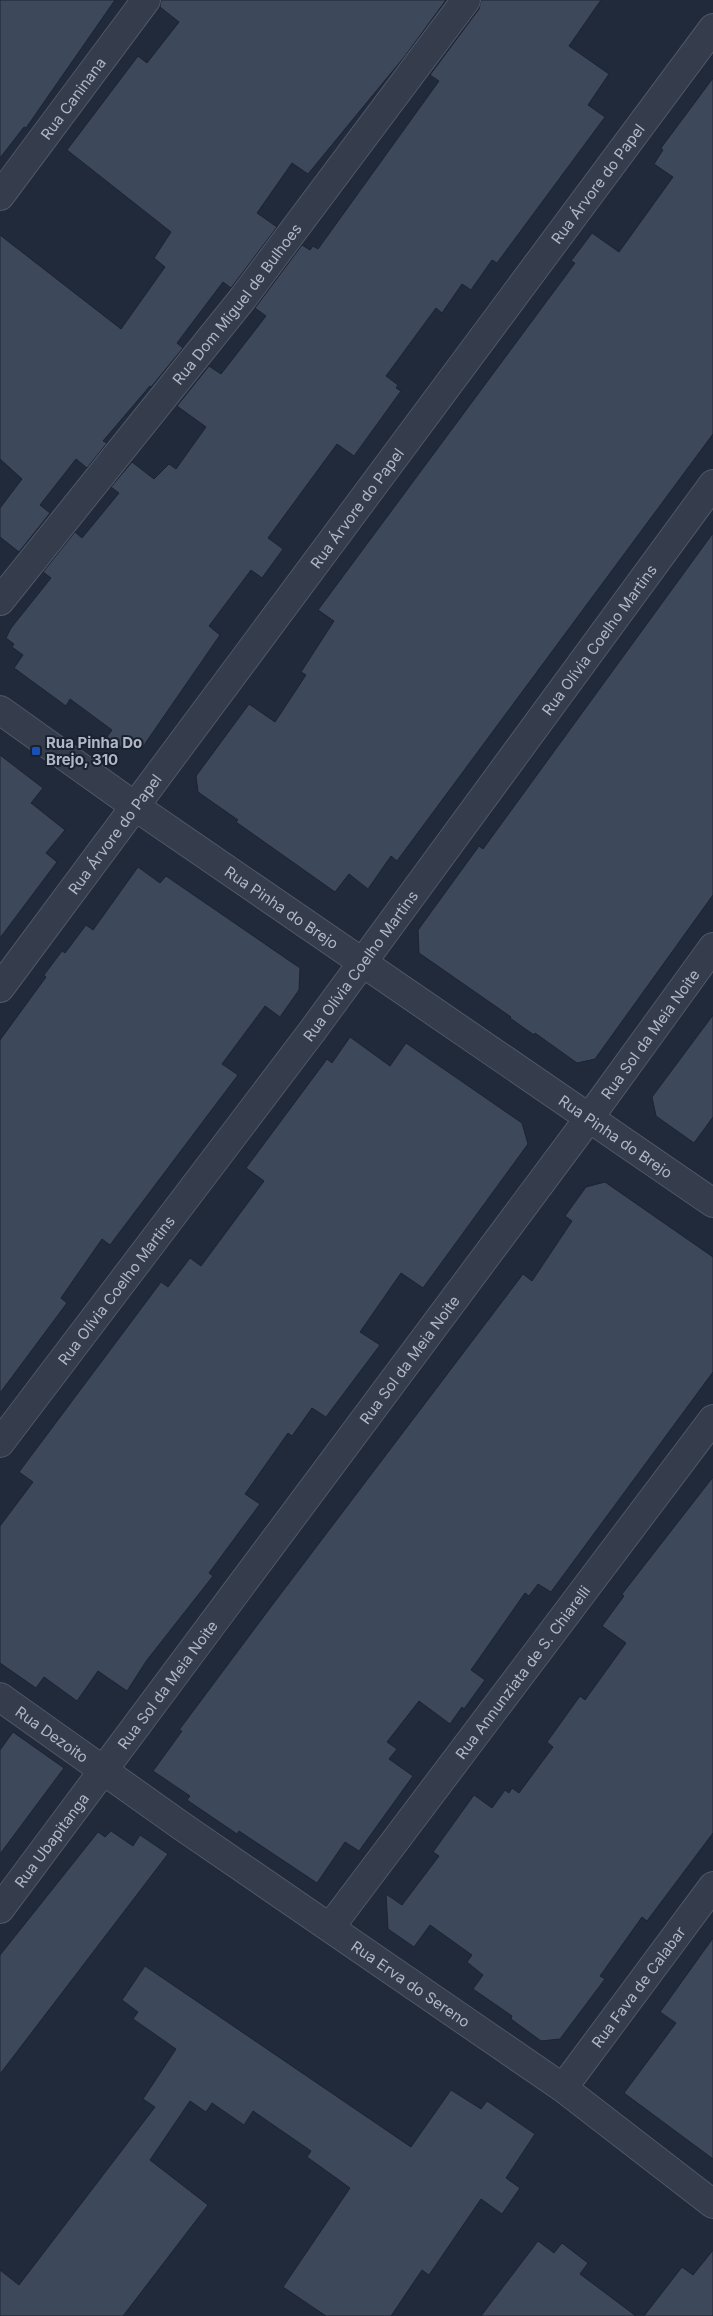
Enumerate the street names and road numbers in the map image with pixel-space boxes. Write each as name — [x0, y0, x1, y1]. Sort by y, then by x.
street label: Rua Caninana — [36, 53, 110, 143]
street label: Rua Árvore do Papel — [547, 120, 648, 247]
street label: Rua Dom Miguel de Bulhoes — [168, 219, 305, 388]
street label: Rua Árvore do Papel — [306, 444, 407, 572]
street label: Rua Olívia Coelho Martins — [537, 560, 661, 719]
street label: Rua Árvore do Papel — [64, 770, 165, 898]
street label: Rua Pinha do Brejo — [221, 861, 342, 953]
street label: Rua Olívia Coelho Martins — [299, 886, 422, 1045]
street label: Rua Sol da Meia Noite — [597, 965, 703, 1103]
street label: Rua Pinha do Brejo — [555, 1091, 676, 1182]
street label: Rua Olívia Coelho Martins — [53, 1211, 179, 1368]
street label: Rua Sol da Meia Noite — [355, 1292, 463, 1428]
street label: Rua Annunziata de S. Chiarelli — [451, 1581, 594, 1763]
street label: Rua Sol da Meia Noite — [113, 1616, 221, 1752]
street label: Rua Dezoito — [12, 1702, 92, 1766]
street label: Rua Ubapitanga — [10, 1789, 93, 1891]
street label: Rua Fava de Calabar — [587, 1922, 689, 2051]
street label: Rua Erva do Sereno — [348, 1936, 474, 2031]

